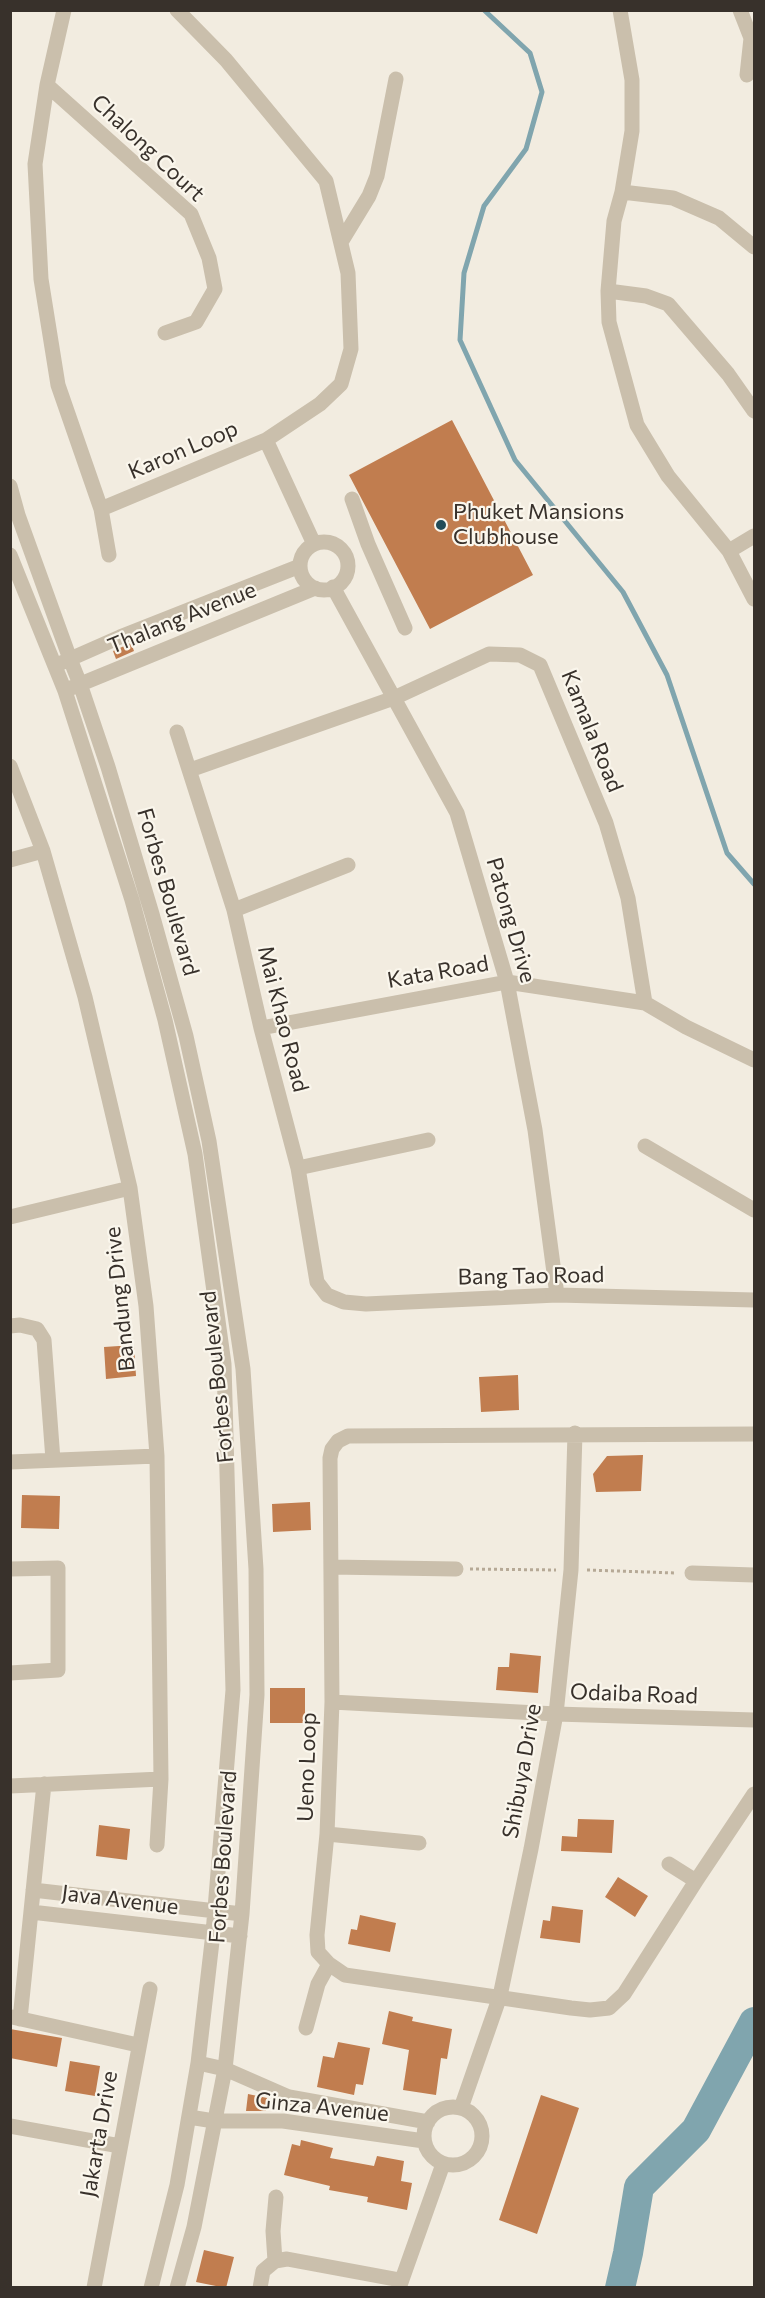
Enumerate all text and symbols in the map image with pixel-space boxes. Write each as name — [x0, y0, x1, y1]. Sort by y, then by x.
street label: Chalong Court — [86, 89, 210, 207]
street label: Karon Loop — [124, 415, 242, 485]
place label: Phuket Mansions Clubhouse — [453, 499, 624, 550]
marker: Phuket Mansions Clubhouse — [434, 518, 448, 532]
street label: Thalang Avenue — [104, 576, 260, 660]
street label: Kamala Road — [555, 666, 629, 796]
street label: Forbes Boulevard — [131, 805, 205, 979]
street label: Patong Drive — [481, 854, 541, 986]
street label: Mai Khao Road — [252, 943, 314, 1095]
street label: Kata Road — [385, 950, 491, 994]
street label: Bandung Drive — [99, 1225, 141, 1373]
street label: Bang Tao Road — [457, 1262, 605, 1290]
street label: Forbes Boulevard — [195, 1290, 239, 1464]
street label: Odaiba Road — [570, 1679, 698, 1709]
street label: Shibuya Drive — [497, 1701, 547, 1841]
street label: Ueno Loop — [292, 1712, 322, 1822]
street label: Forbes Boulevard — [204, 1770, 242, 1944]
street label: Java Avenue — [60, 1880, 180, 1920]
street label: Jakarta Drive — [75, 2069, 123, 2199]
street label: Ginza Avenue — [254, 2087, 390, 2127]

